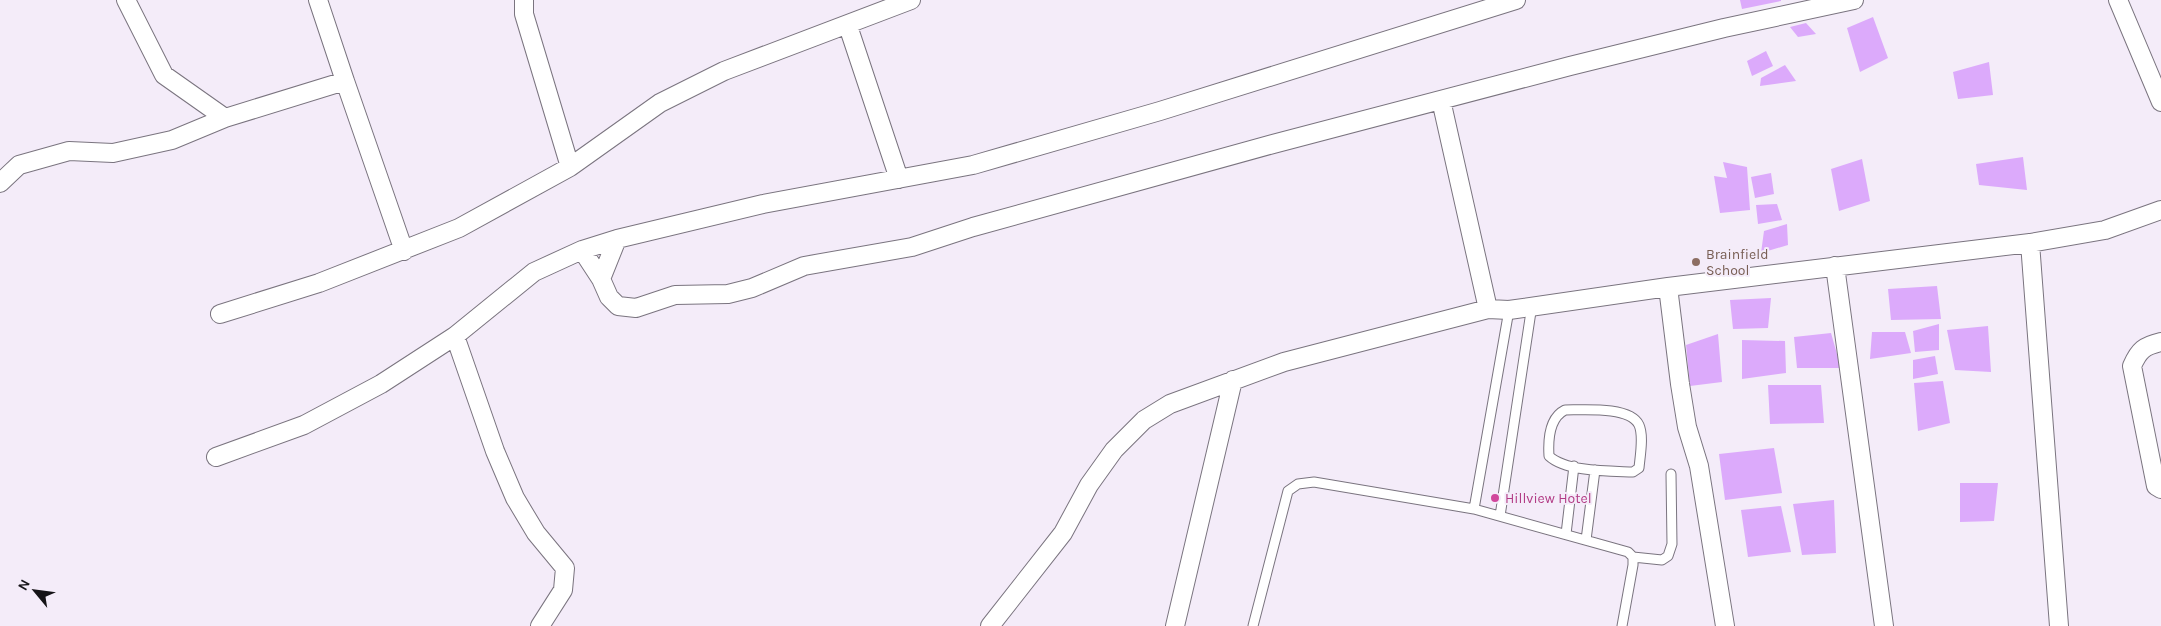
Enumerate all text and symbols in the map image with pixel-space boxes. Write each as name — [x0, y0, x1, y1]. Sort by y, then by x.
place label: Brainfield School — [1706, 246, 1768, 279]
marker: Brainfield School — [1690, 256, 1702, 268]
place label: Hillview Hotel — [1505, 490, 1592, 507]
marker: Hillview Hotel — [1489, 492, 1501, 504]
north arrow — [10, 566, 60, 616]
text: N — [14, 576, 34, 593]

